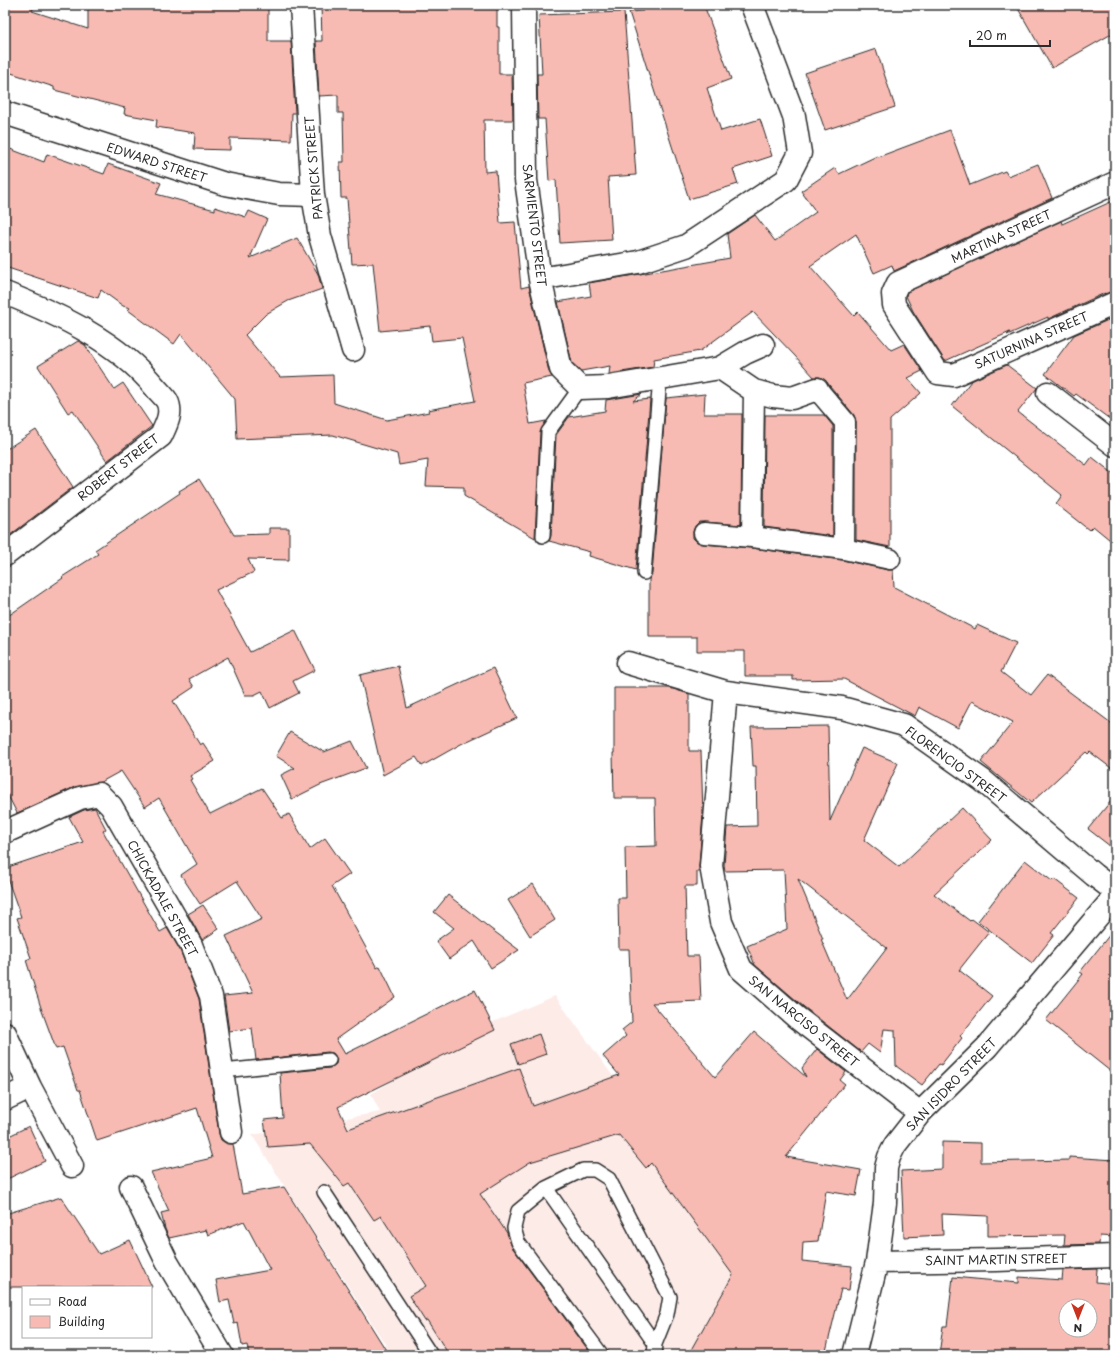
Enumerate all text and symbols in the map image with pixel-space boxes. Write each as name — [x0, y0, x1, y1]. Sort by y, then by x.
scale bar — [970, 22, 1050, 48]
text: 20 m — [976, 26, 1007, 44]
street label: PATRICK STREET — [299, 115, 326, 221]
street label: EDWARD STREET — [105, 137, 210, 187]
street label: SARMIENTO STREET — [519, 163, 552, 288]
street label: MARTINA STREET — [948, 205, 1055, 267]
street label: SATURNINA STREET — [971, 306, 1092, 373]
street label: ROBERT STREET — [73, 429, 163, 505]
street label: FLORENCIO STREET — [902, 721, 1011, 807]
street label: CHICKADALE STREET — [123, 836, 203, 960]
street label: SAN NARCISO STREET — [745, 971, 863, 1072]
street label: SAN ISIDRO STREET — [902, 1033, 1001, 1135]
street label: SAINT MARTIN STREET — [925, 1249, 1068, 1269]
legend — [22, 1286, 152, 1338]
text: Road — [58, 1292, 87, 1310]
north arrow — [1058, 1298, 1098, 1338]
text: Building — [58, 1312, 105, 1330]
text: N — [1073, 1320, 1082, 1337]

